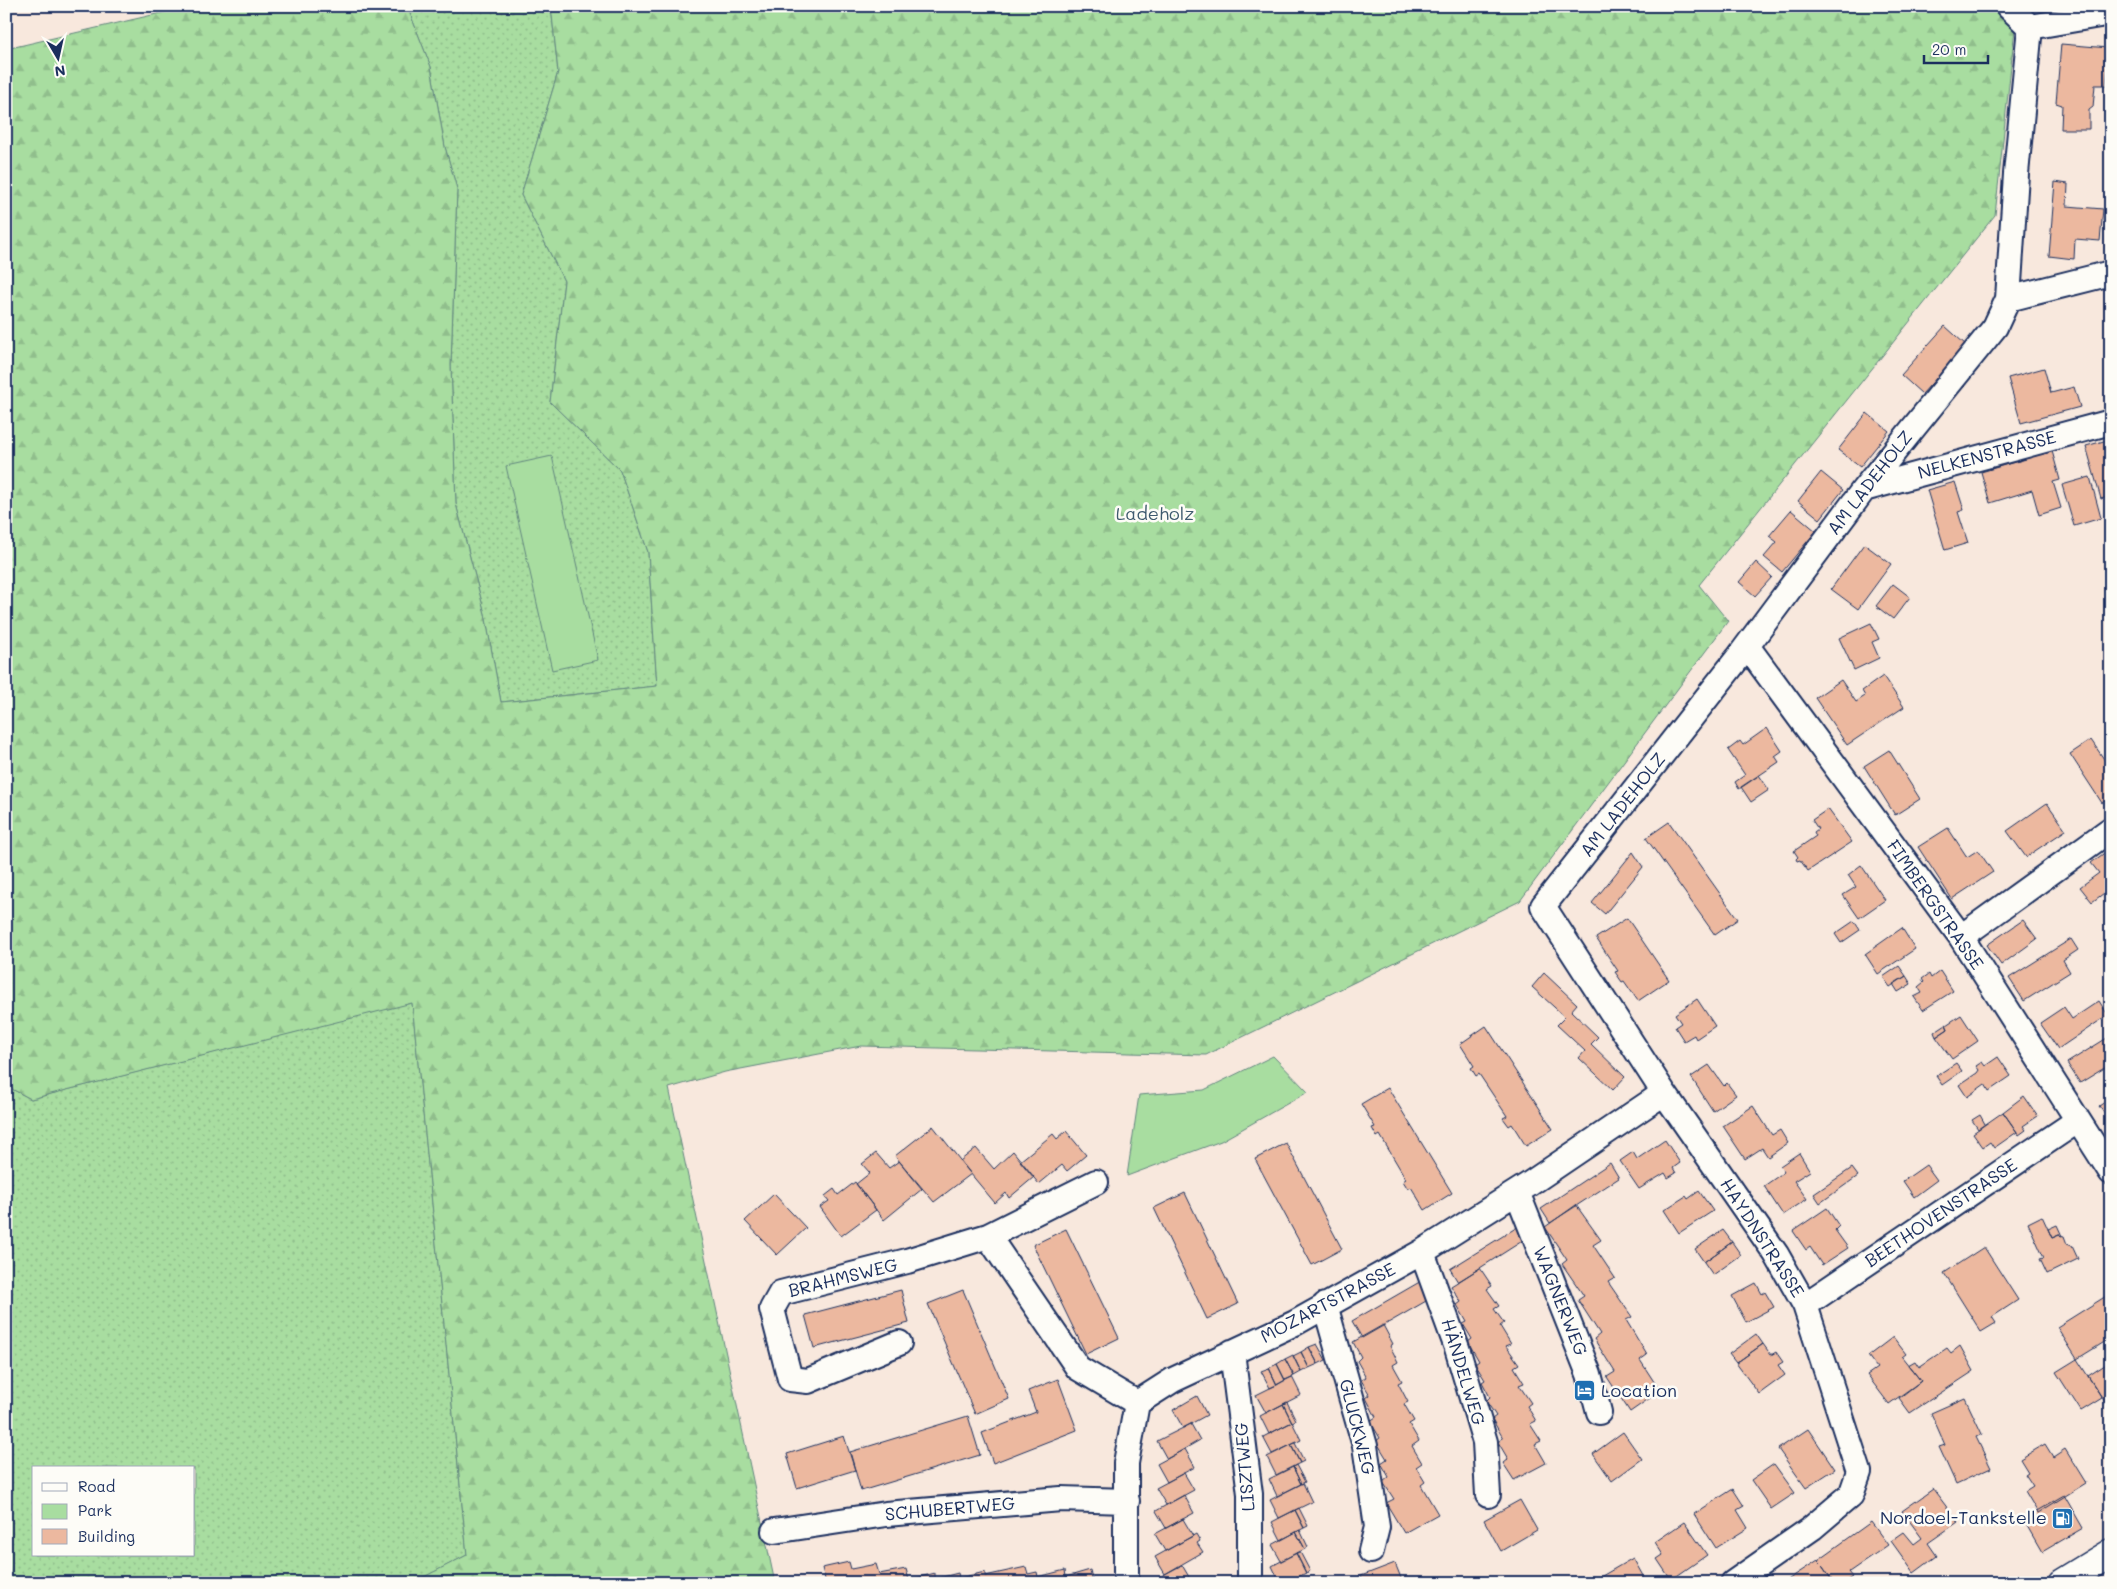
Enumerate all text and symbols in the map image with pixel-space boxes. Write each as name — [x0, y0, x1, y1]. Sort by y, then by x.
north arrow — [32, 32, 82, 82]
scale bar — [1924, 32, 1988, 64]
text: 20 m — [1932, 39, 1966, 59]
text: N — [53, 61, 67, 82]
street label: NELKENSTRASSE — [1915, 424, 2059, 484]
street label: AM LADEHOLZ — [1821, 425, 1917, 539]
park label: Ladeholz — [1116, 501, 1194, 525]
street label: AM LADEHOLZ — [1574, 747, 1670, 861]
street label: FIMBERGSTRASSE — [1882, 835, 1990, 974]
street label: BEETHOVENSTRASSE — [1860, 1152, 2021, 1272]
street label: HAYDNSTRASSE — [1715, 1173, 1810, 1302]
street label: WAGNERWEG — [1528, 1242, 1594, 1359]
street label: BRAHMSWEG — [786, 1252, 900, 1302]
street label: MOZARTSTRASSE — [1256, 1256, 1399, 1348]
street label: HÄNDELWEG — [1436, 1316, 1492, 1428]
street label: GLUCKWEG — [1334, 1376, 1381, 1477]
place label: Location — [1601, 1378, 1677, 1402]
hotel icon: Location — [1573, 1379, 1597, 1403]
street label: LISZTWEG — [1228, 1422, 1260, 1513]
legend — [32, 1466, 195, 1556]
text: Road — [78, 1476, 115, 1496]
street label: SCHUBERTWEG — [884, 1490, 1016, 1526]
text: Park — [78, 1500, 112, 1520]
place label: Nordoel-Tankstelle — [1880, 1505, 2047, 1529]
fuel station icon: Nordoel-Tankstelle — [2051, 1506, 2075, 1530]
text: Building — [78, 1526, 135, 1546]

